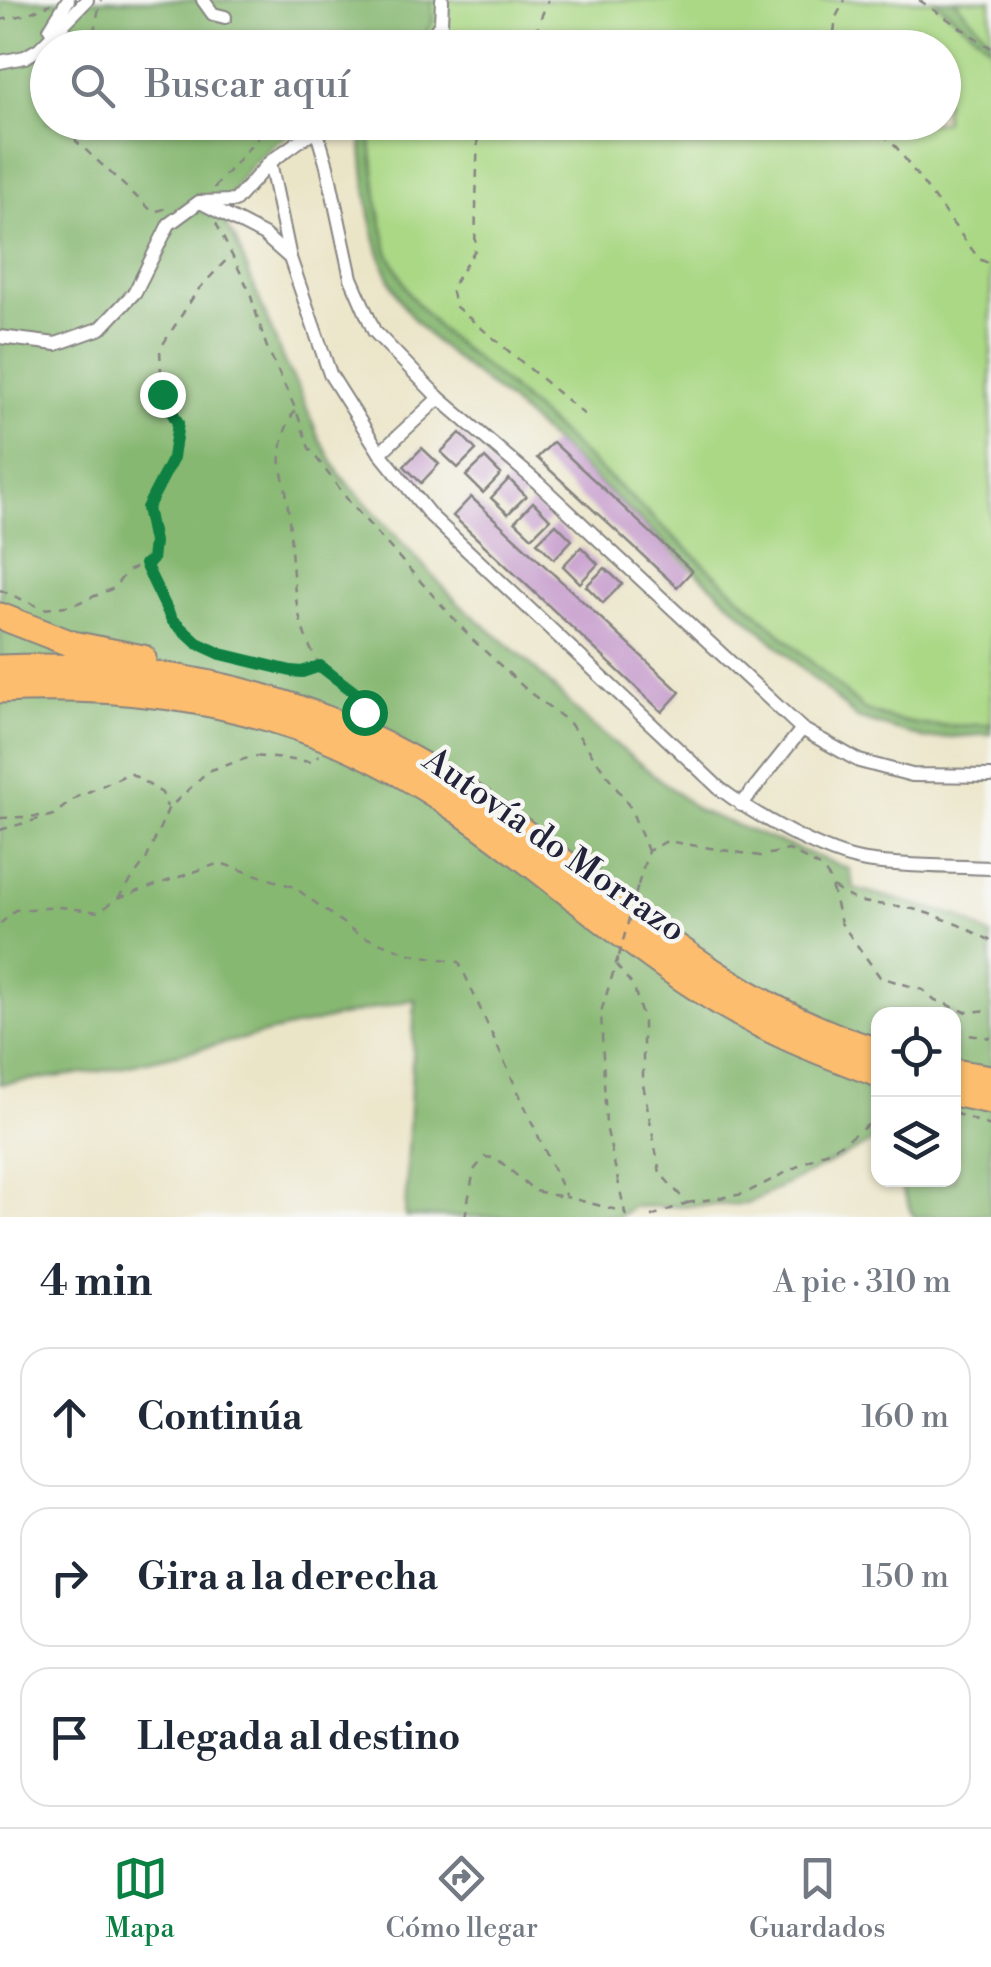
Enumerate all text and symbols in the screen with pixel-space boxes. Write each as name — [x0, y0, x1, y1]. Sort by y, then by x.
search box — [30, 30, 961, 140]
icon: search — [65, 58, 120, 113]
text: Buscar aquí — [145, 62, 350, 109]
route end — [140, 372, 186, 418]
route start — [342, 690, 388, 736]
street label: Autovía do Morrazo — [414, 738, 694, 952]
map controls — [871, 1007, 961, 1187]
button: locate — [871, 1007, 961, 1097]
button: layers — [871, 1097, 961, 1187]
text: 4 min — [40, 1256, 152, 1309]
text: A pie · 310 m — [773, 1262, 951, 1302]
icon: ahead — [42, 1390, 97, 1445]
text: Continúa — [137, 1394, 303, 1441]
text: 160 m — [861, 1397, 949, 1437]
icon: right — [42, 1550, 97, 1605]
text: Gira a la derecha — [137, 1554, 438, 1601]
text: 150 m — [862, 1557, 949, 1597]
icon: arrive — [42, 1710, 97, 1765]
text: Llegada al destino — [137, 1714, 460, 1761]
tab: Mapa — [105, 1851, 175, 1946]
tab: Cómo llegar — [386, 1851, 538, 1946]
tab: Guardados — [749, 1851, 886, 1946]

